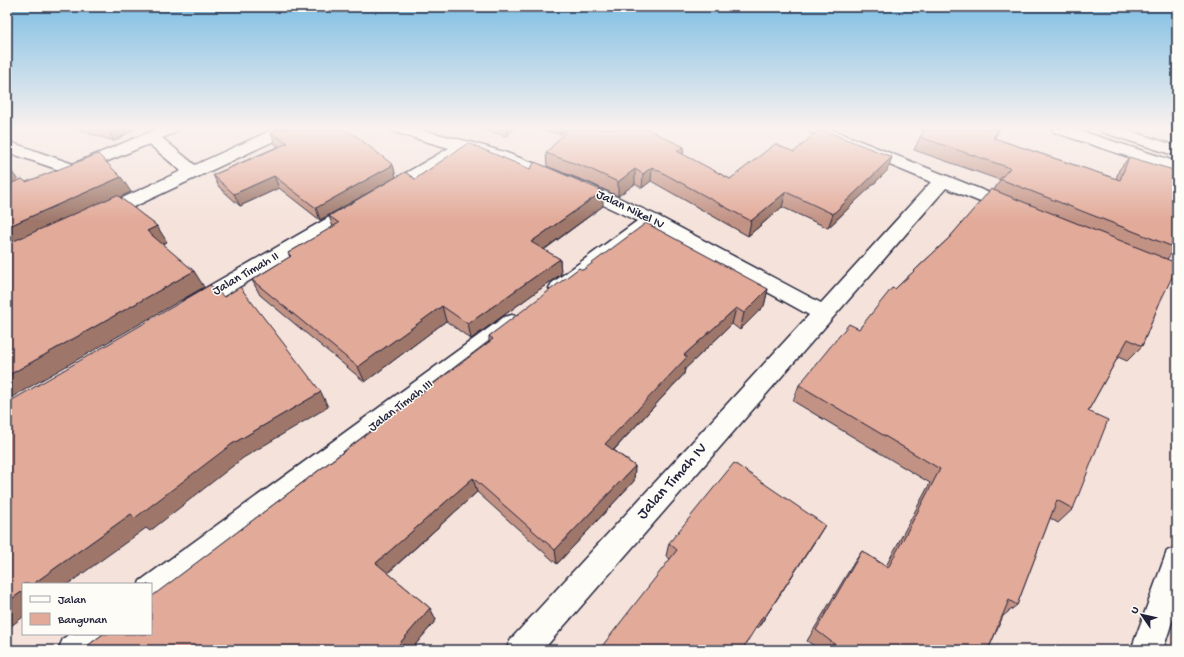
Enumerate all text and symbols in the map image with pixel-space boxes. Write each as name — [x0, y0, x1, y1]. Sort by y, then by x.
street label: Jalan Nikel IV — [594, 187, 666, 233]
street label: Jalan Timah II — [210, 249, 282, 299]
street label: Jalan Timah III — [366, 377, 436, 435]
street label: Jalan Timah IV — [634, 440, 712, 524]
legend — [22, 583, 152, 635]
text: Jalan — [58, 594, 86, 608]
north arrow — [1122, 595, 1162, 635]
text: U — [1129, 604, 1142, 617]
text: Bangunan — [57, 614, 107, 628]

